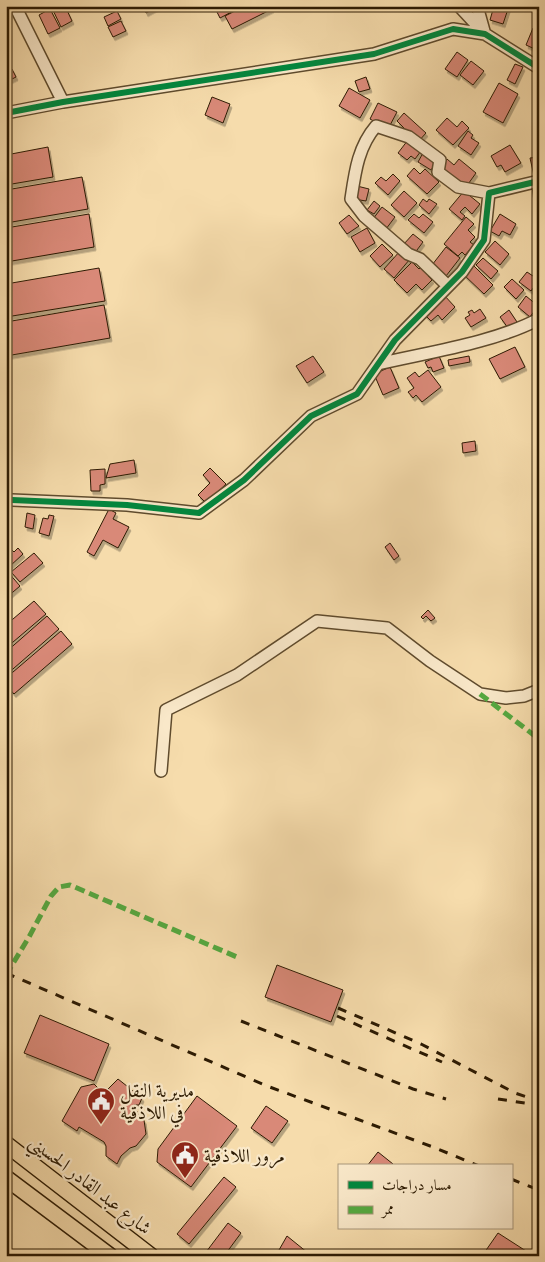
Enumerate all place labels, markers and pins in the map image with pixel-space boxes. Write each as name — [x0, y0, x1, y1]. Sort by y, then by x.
place label: مديرية النقل في اللاذقية — [120, 1076, 194, 1128]
public building icon: مديرية النقل في اللاذقية — [86, 1086, 116, 1125]
public building icon: مرور اللاذقية — [170, 1140, 200, 1179]
place label: مرور اللاذقية — [204, 1141, 285, 1169]

